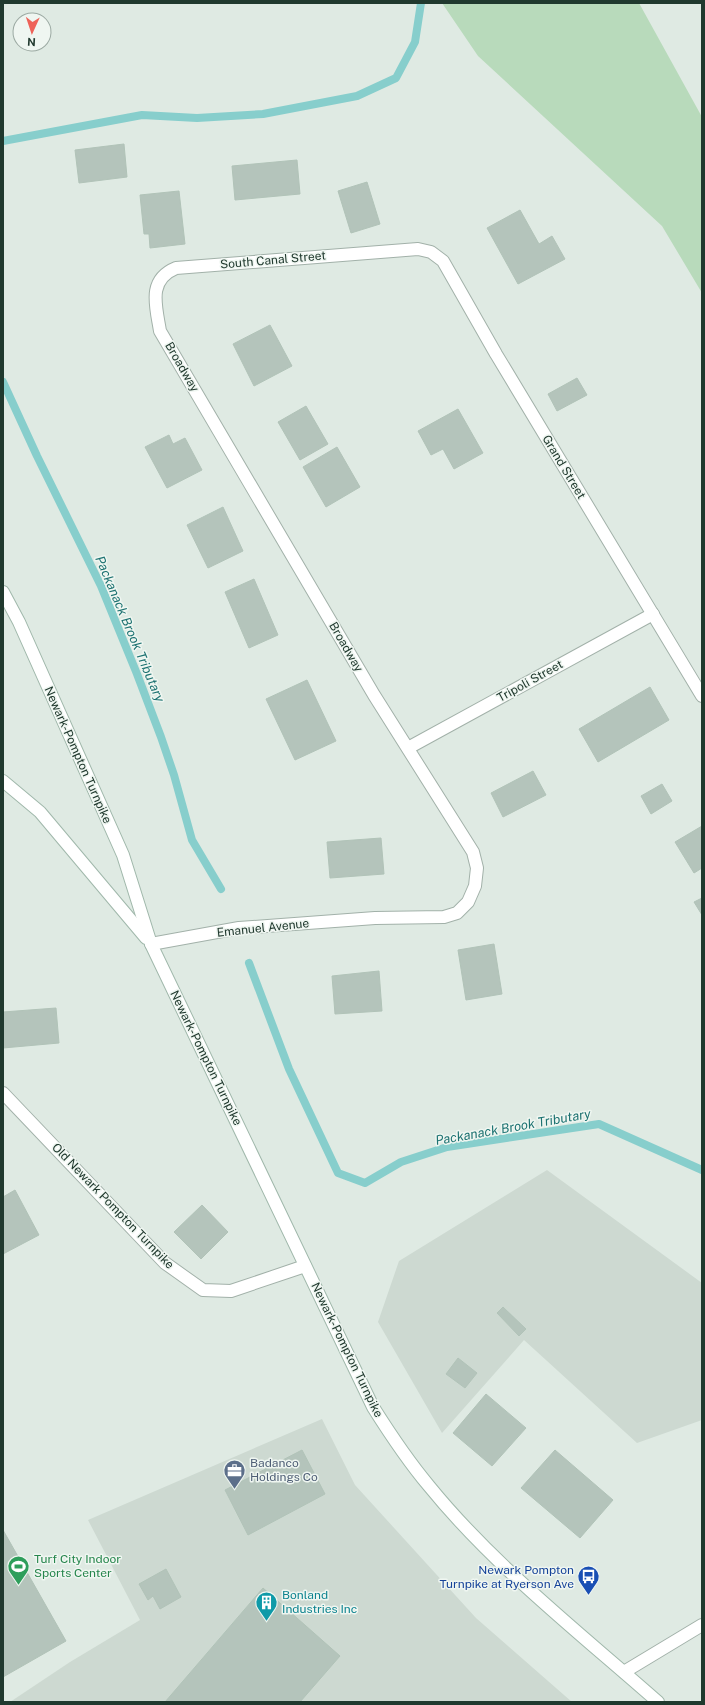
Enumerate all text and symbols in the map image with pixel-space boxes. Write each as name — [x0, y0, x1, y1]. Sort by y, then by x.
north arrow — [12, 12, 52, 52]
text: N — [27, 36, 36, 48]
street label: South Canal Street — [219, 248, 327, 272]
street label: Broadway — [162, 340, 202, 395]
street label: Grand Street — [539, 433, 589, 502]
water label: Packanack Brook Tributary — [92, 554, 168, 705]
street label: Broadway — [326, 620, 366, 675]
street label: Tripoli Street — [495, 657, 566, 705]
street label: Newark-Pompton Turnpike — [41, 684, 115, 826]
street label: Emanuel Avenue — [216, 916, 310, 940]
street label: Newark-Pompton Turnpike — [167, 988, 245, 1128]
water label: Packanack Brook Tributary — [434, 1106, 592, 1148]
street label: Old Newark Pompton Turnpike — [49, 1140, 177, 1272]
street label: Newark-Pompton Turnpike — [308, 1280, 386, 1420]
place label: Badanco Holdings Co — [250, 1456, 318, 1484]
office icon: Badanco Holdings Co — [221, 1457, 247, 1490]
place label: Turf City Indoor Sports Center — [34, 1552, 121, 1580]
sports icon: Turf City Indoor Sports Center — [6, 1553, 32, 1586]
place label: Newark Pompton Turnpike at Ryerson Ave — [440, 1563, 574, 1591]
bus stop icon: Newark Pompton Turnpike at Ryerson Ave — [576, 1564, 602, 1597]
place label: Bonland Industries Inc — [282, 1588, 357, 1616]
building icon: Bonland Industries Inc — [254, 1589, 280, 1622]

